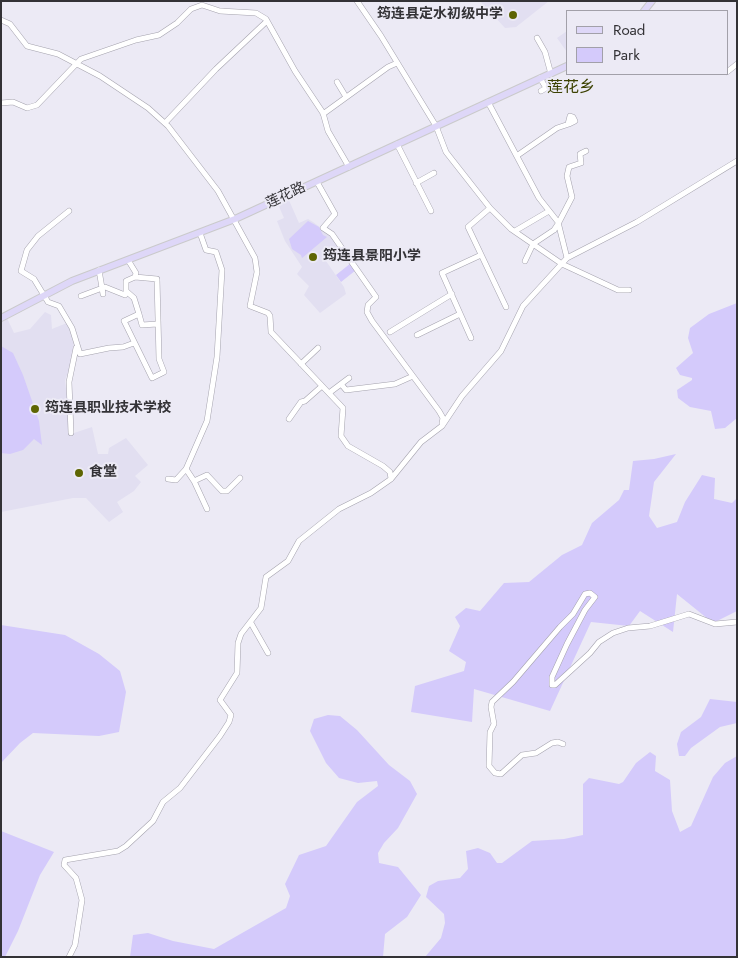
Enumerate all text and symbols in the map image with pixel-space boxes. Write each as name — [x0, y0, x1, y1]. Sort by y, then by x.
place label: 筠连县定水初级中学 — [377, 7, 503, 23]
marker: 筠连县定水初级中学 — [507, 9, 519, 21]
legend — [566, 10, 728, 75]
text: Road — [613, 19, 645, 41]
text: Park — [613, 44, 640, 66]
district label: 莲花乡 — [547, 78, 595, 98]
street label: 莲花路 — [263, 180, 309, 212]
place label: 筠连县景阳小学 — [323, 249, 421, 265]
marker: 筠连县景阳小学 — [307, 251, 319, 263]
place label: 筠连县职业技术学校 — [45, 401, 171, 417]
marker: 筠连县职业技术学校 — [29, 403, 41, 415]
place label: 食堂 — [89, 465, 117, 481]
marker: 食堂 — [73, 467, 85, 479]

